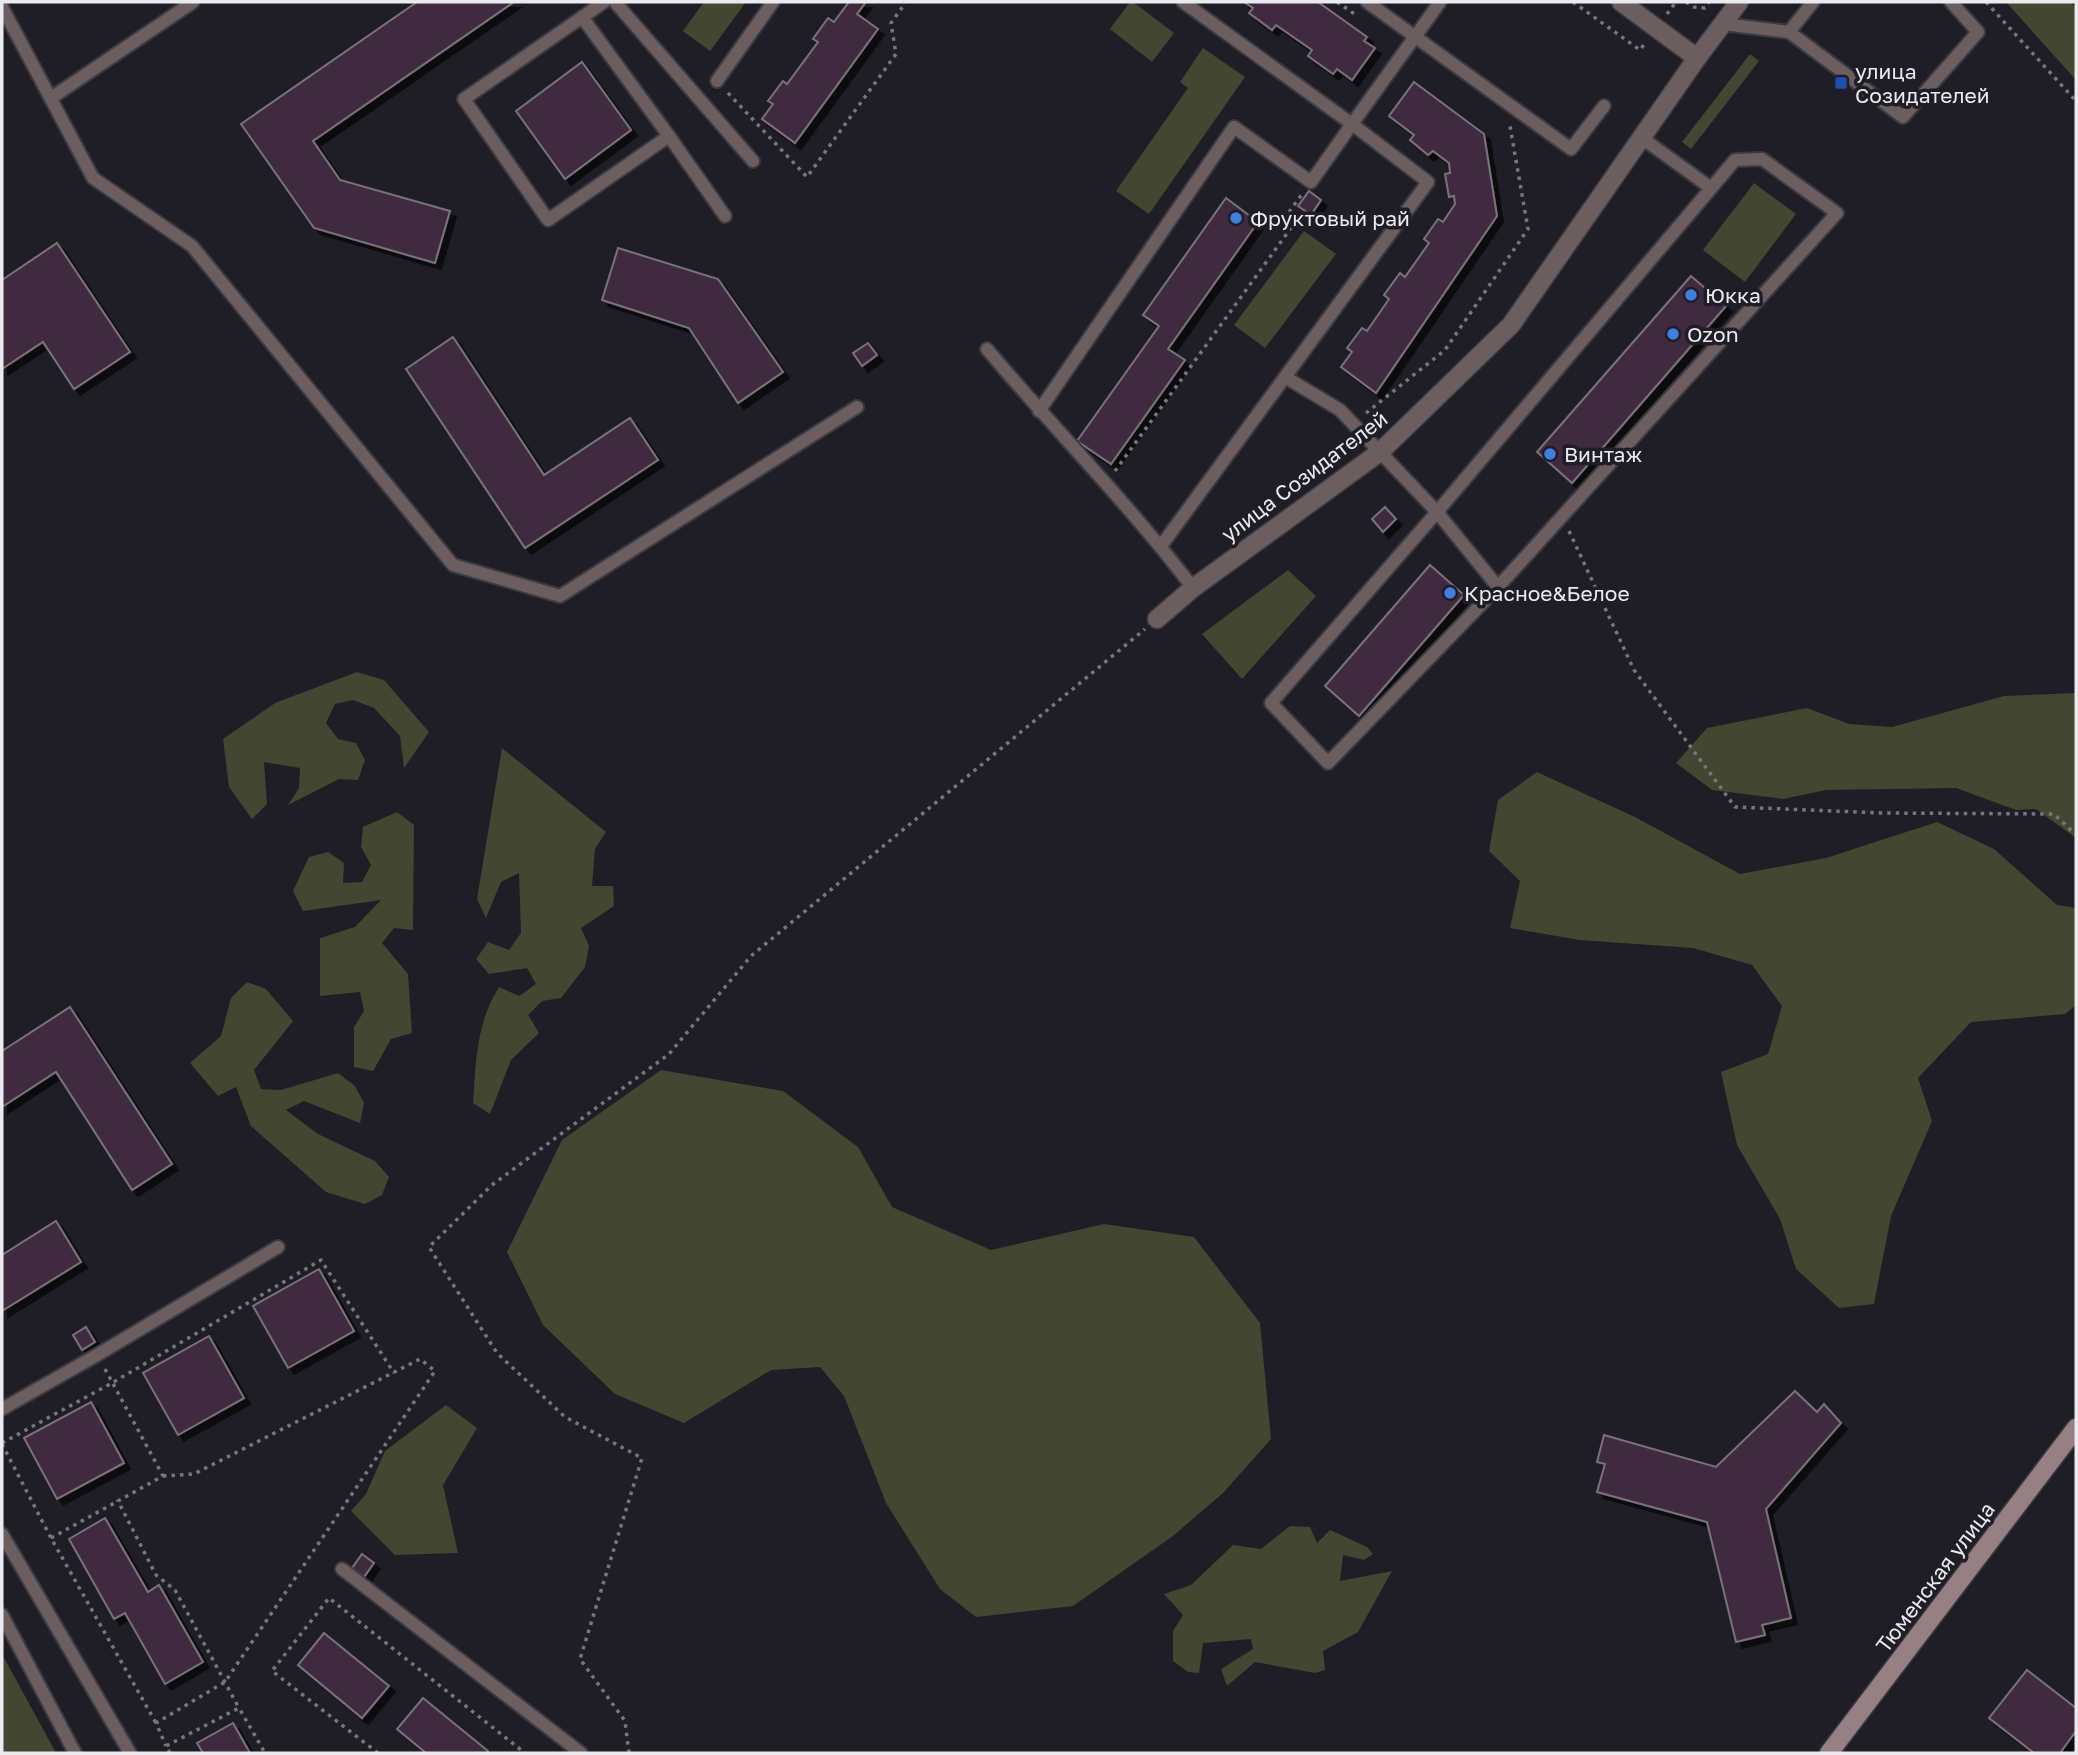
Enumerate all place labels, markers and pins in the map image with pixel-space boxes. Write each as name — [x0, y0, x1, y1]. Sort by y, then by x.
place label: улица Созидателей — [1855, 58, 1990, 108]
marker: улица Созидателей — [1833, 75, 1849, 91]
place label: Фруктовый рай — [1250, 205, 1410, 231]
marker: Фруктовый рай — [1228, 210, 1244, 226]
place label: Юкка — [1705, 282, 1761, 308]
marker: Юкка — [1683, 287, 1699, 303]
place label: Ozon — [1687, 321, 1739, 347]
marker: Ozon — [1665, 326, 1681, 342]
place label: Винтаж — [1564, 441, 1642, 467]
marker: Винтаж — [1542, 446, 1558, 462]
place label: Красное&Белое — [1464, 580, 1630, 606]
marker: Красное&Белое — [1442, 585, 1458, 601]

